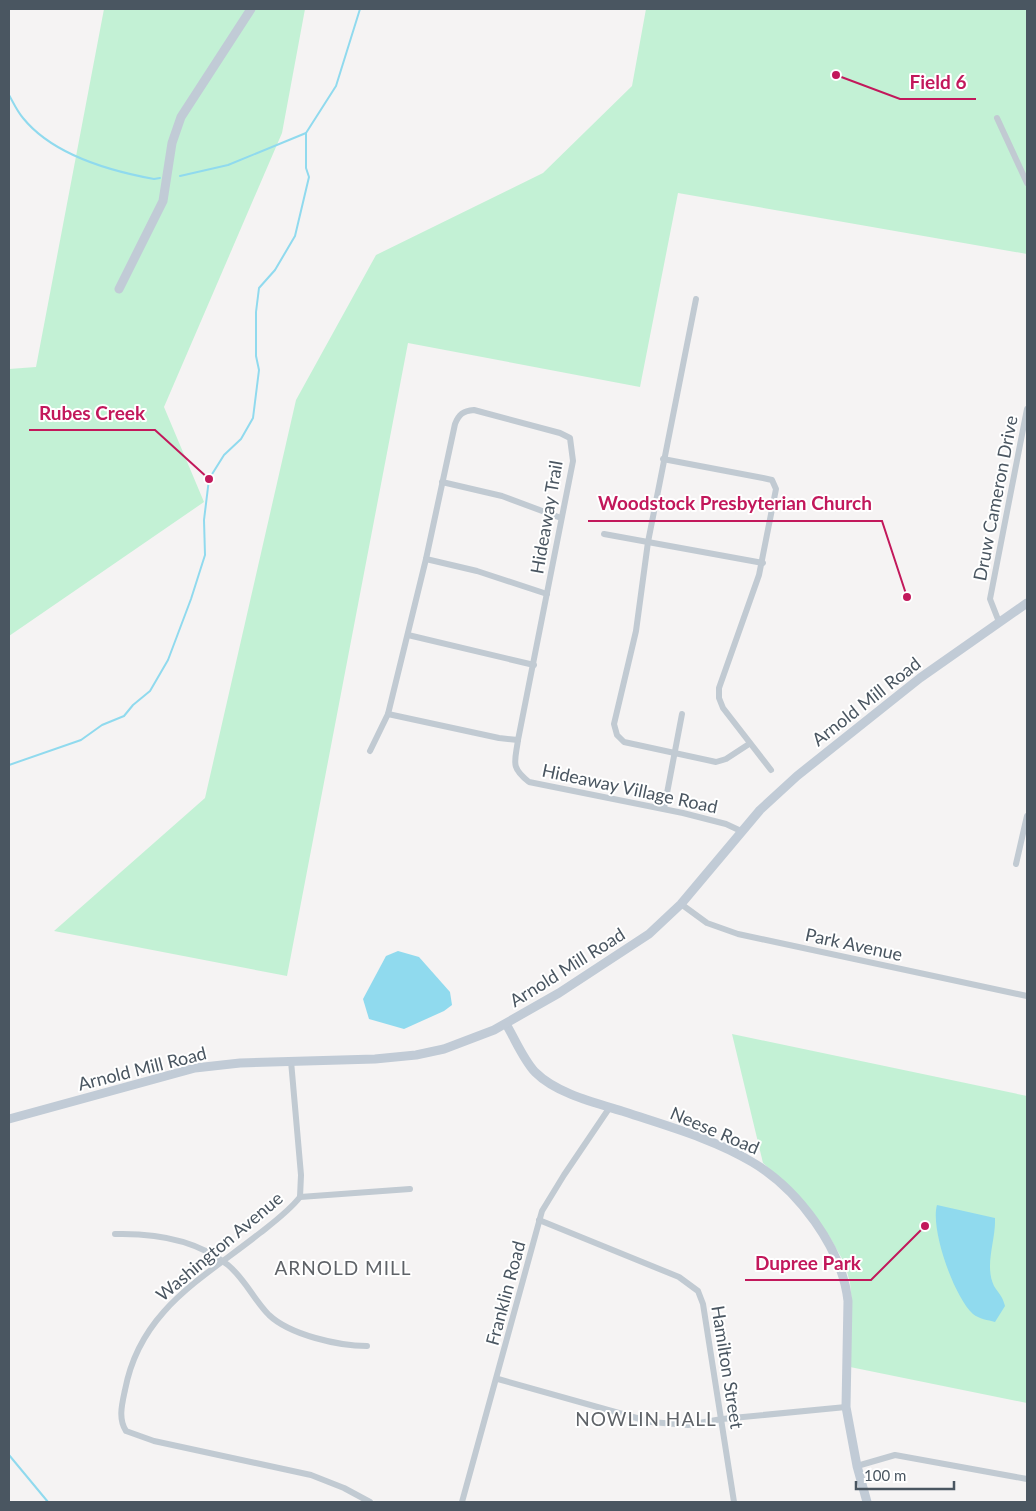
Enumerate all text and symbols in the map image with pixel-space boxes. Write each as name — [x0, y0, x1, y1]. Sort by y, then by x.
callout: Field 6 — [900, 65, 976, 99]
text: Field 6 — [910, 70, 966, 93]
callout: Rubes Creek — [29, 396, 155, 430]
text: Rubes Creek — [39, 401, 146, 424]
street label: Druw Cameron Drive — [968, 414, 1022, 582]
street label: Hideaway Trail — [525, 459, 567, 575]
callout: Woodstock Presbyterian Church — [588, 487, 882, 521]
text: Woodstock Presbyterian Church — [598, 491, 872, 514]
street label: Arnold Mill Road — [807, 652, 925, 750]
street label: Hideaway Village Road — [540, 759, 720, 817]
street label: Arnold Mill Road — [505, 923, 629, 1011]
street label: Park Avenue — [803, 923, 905, 965]
street label: Arnold Mill Road — [75, 1041, 209, 1095]
street label: Neese Road — [667, 1101, 763, 1159]
street label: Washington Avenue — [151, 1187, 287, 1305]
street label: Franklin Road — [481, 1238, 529, 1348]
callout: Dupree Park — [745, 1246, 871, 1280]
text: Dupree Park — [755, 1251, 862, 1274]
district label: ARNOLD MILL — [274, 1256, 412, 1279]
street label: Hamilton Street — [707, 1304, 749, 1431]
district label: NOWLIN HALL — [575, 1407, 717, 1430]
scale bar — [856, 1458, 954, 1490]
text: 100 m — [864, 1466, 906, 1484]

